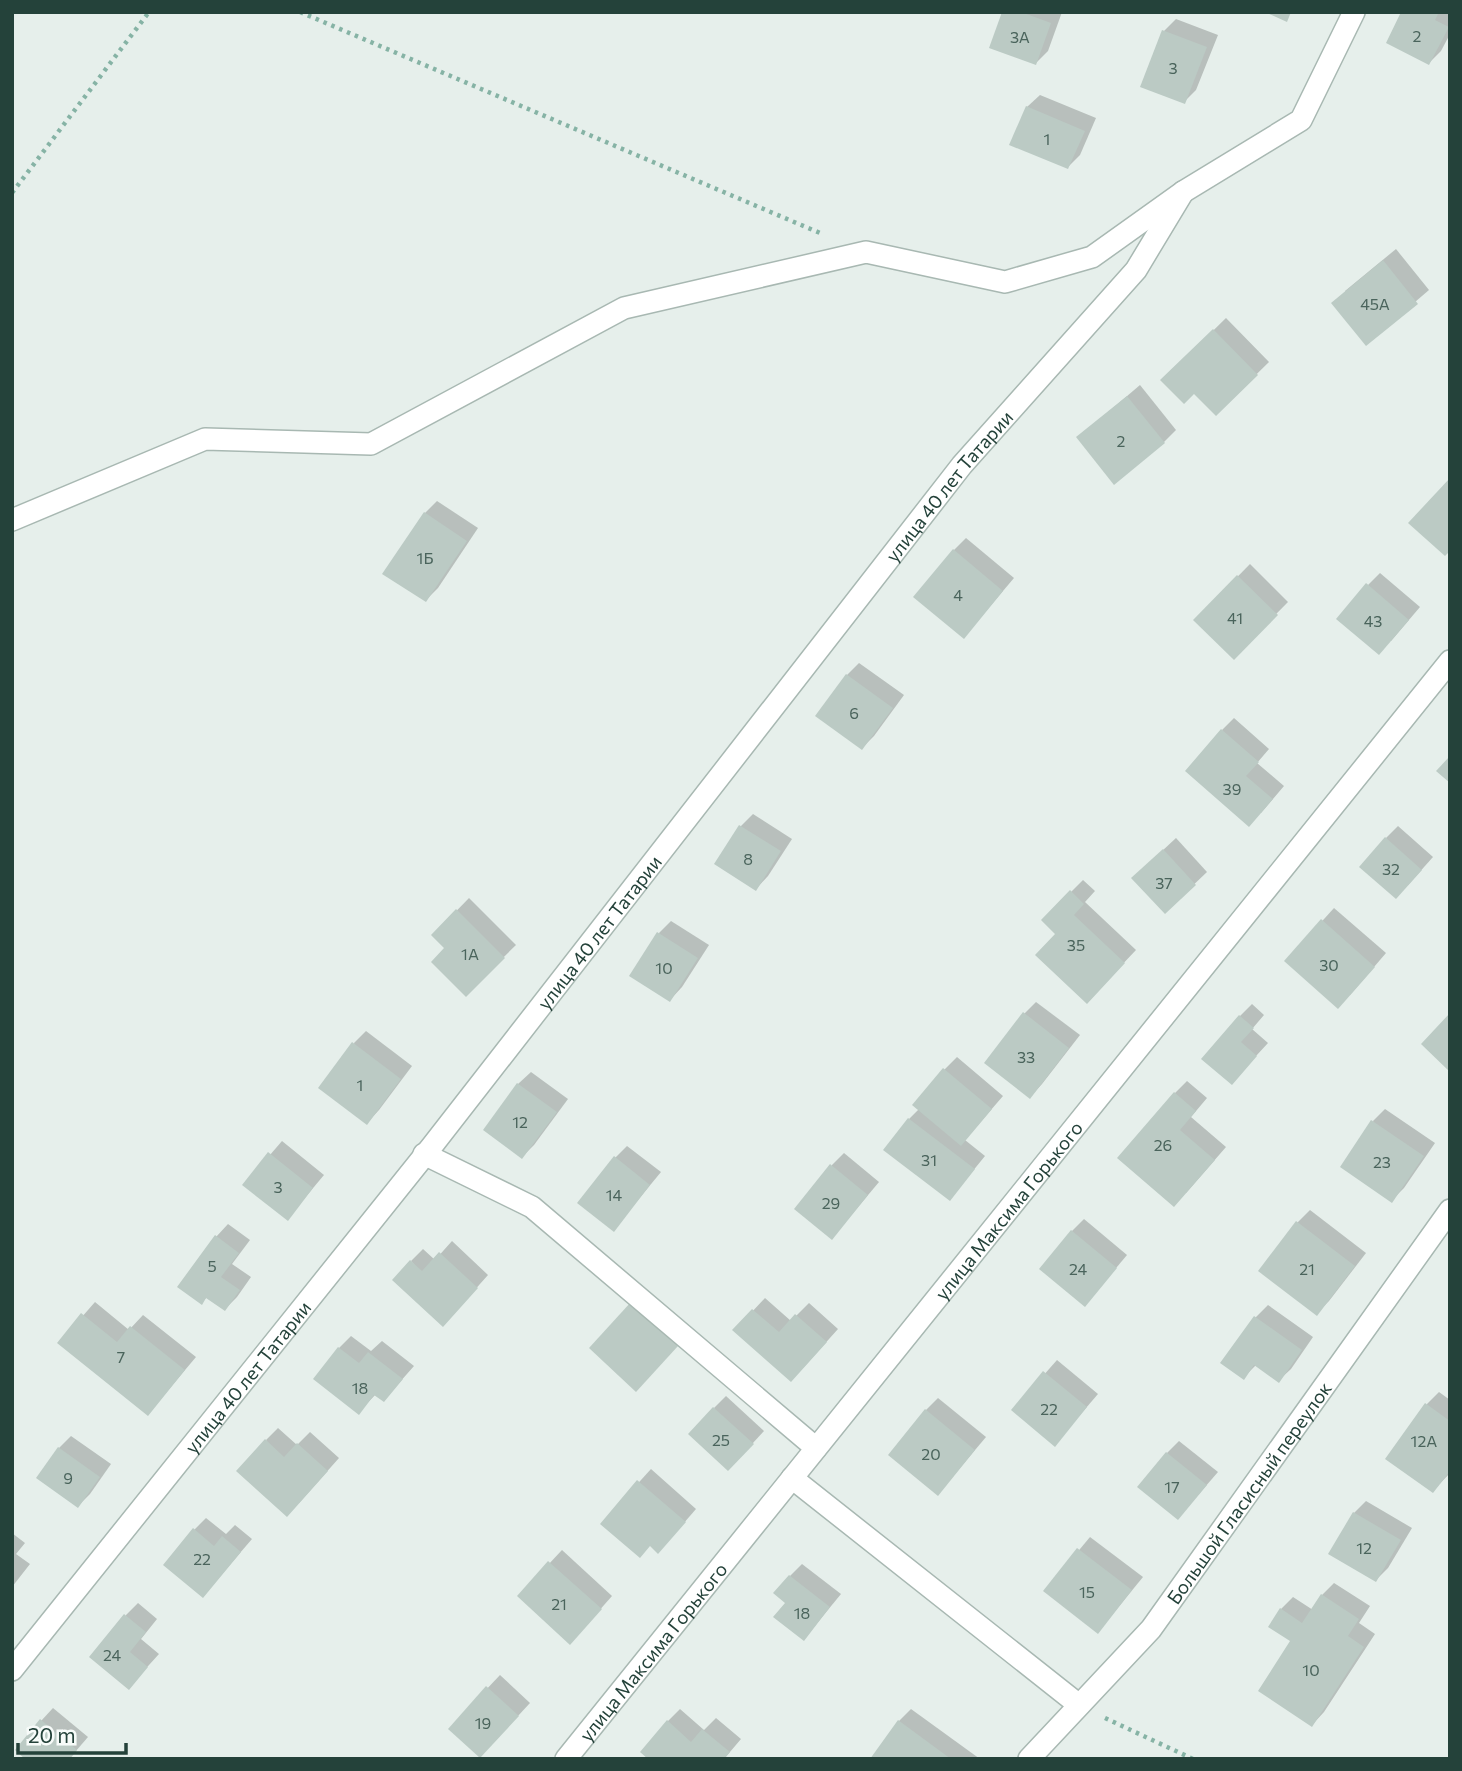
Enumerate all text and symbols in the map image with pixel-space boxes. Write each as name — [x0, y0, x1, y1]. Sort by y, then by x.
house number: 2 — [1413, 26, 1422, 45]
house number: 3А — [1010, 27, 1030, 46]
house number: 3 — [1168, 58, 1178, 77]
house number: 1 — [1044, 129, 1050, 148]
house number: 45А — [1360, 294, 1390, 313]
street label: улица 40 лет Татарии — [880, 405, 1017, 566]
house number: 2 — [1117, 431, 1126, 450]
house number: 1Б — [417, 548, 433, 567]
house number: 4 — [953, 585, 963, 604]
house number: 41 — [1227, 608, 1243, 627]
house number: 43 — [1364, 611, 1382, 630]
house number: 6 — [849, 703, 859, 722]
house number: 39 — [1223, 779, 1241, 798]
house number: 8 — [743, 849, 753, 868]
street label: улица 40 лет Татарии — [532, 850, 666, 1013]
house number: 32 — [1382, 859, 1400, 878]
house number: 37 — [1155, 873, 1173, 892]
house number: 35 — [1067, 935, 1085, 954]
house number: 1А — [461, 944, 479, 963]
house number: 30 — [1319, 955, 1339, 974]
house number: 10 — [655, 958, 673, 977]
house number: 33 — [1017, 1047, 1035, 1066]
house number: 1 — [357, 1075, 363, 1094]
house number: 12 — [512, 1112, 528, 1131]
street label: улица Максима Горького — [929, 1116, 1087, 1304]
house number: 26 — [1154, 1135, 1172, 1154]
house number: 31 — [921, 1150, 937, 1169]
house number: 23 — [1373, 1152, 1391, 1171]
house number: 3 — [273, 1177, 283, 1196]
house number: 14 — [606, 1185, 623, 1204]
house number: 29 — [822, 1193, 840, 1212]
house number: 5 — [207, 1256, 217, 1275]
house number: 24 — [1069, 1259, 1087, 1278]
house number: 21 — [1299, 1259, 1315, 1278]
street label: улица 40 лет Татарии — [179, 1296, 315, 1457]
house number: 7 — [117, 1347, 125, 1366]
street label: Большой Гласисный переулок — [1161, 1377, 1336, 1608]
house number: 18 — [352, 1378, 368, 1397]
house number: 22 — [1040, 1399, 1058, 1418]
house number: 25 — [712, 1430, 730, 1449]
house number: 12А — [1411, 1431, 1437, 1450]
house number: 20 — [921, 1444, 941, 1463]
house number: 9 — [63, 1468, 73, 1487]
house number: 17 — [1164, 1477, 1180, 1496]
house number: 12 — [1356, 1538, 1372, 1557]
house number: 22 — [193, 1549, 211, 1568]
street label: улица Максима Горького — [574, 1558, 731, 1745]
house number: 15 — [1079, 1582, 1095, 1601]
house number: 21 — [551, 1594, 567, 1613]
house number: 18 — [794, 1603, 810, 1622]
house number: 24 — [103, 1645, 121, 1664]
house number: 10 — [1302, 1660, 1320, 1679]
scale bar — [18, 1712, 126, 1756]
house number: 19 — [475, 1713, 491, 1732]
text: 20 m — [28, 1722, 76, 1747]

